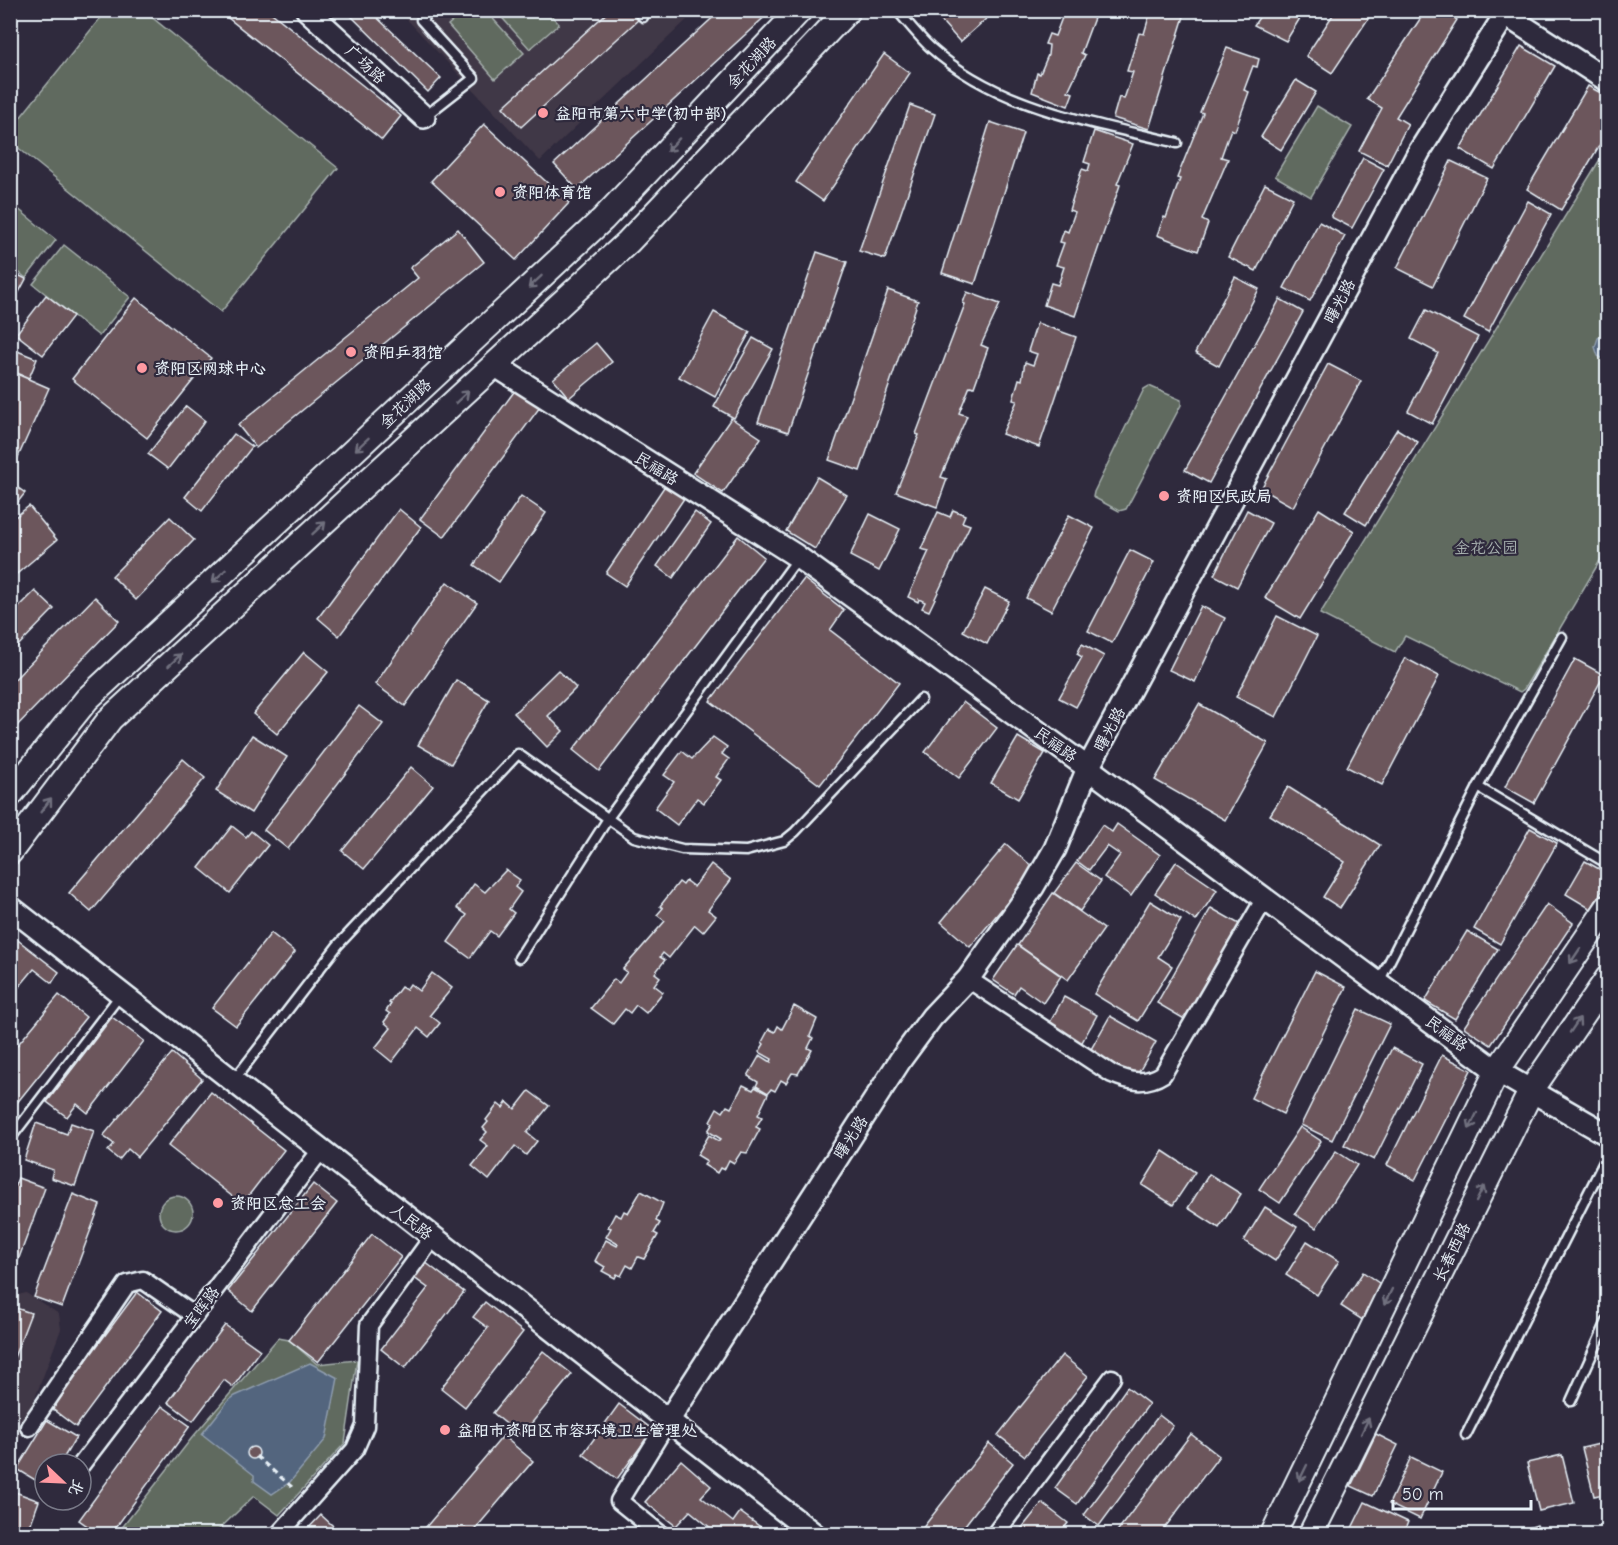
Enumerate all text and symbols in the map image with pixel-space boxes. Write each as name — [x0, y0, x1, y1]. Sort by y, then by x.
street label: 金花湖路 — [723, 33, 780, 92]
street label: 广场路 — [342, 42, 389, 88]
place label: 益阳市第六中学(初中部) — [555, 105, 726, 123]
marker: 益阳市第六中学(初中部) — [536, 106, 550, 120]
one-way arrow — [666, 137, 681, 152]
place label: 资阳体育馆 — [512, 183, 592, 202]
marker: 资阳体育馆 — [493, 185, 507, 199]
one-way arrow — [528, 275, 543, 289]
street label: 曙光路 — [1321, 276, 1359, 327]
place label: 资阳乒羽馆 — [363, 343, 443, 362]
marker: 资阳乒羽馆 — [344, 345, 358, 359]
place label: 资阳区网球中心 — [154, 359, 266, 378]
marker: 资阳区网球中心 — [135, 361, 149, 375]
street label: 金花湖路 — [376, 375, 435, 432]
one-way arrow — [455, 389, 470, 404]
one-way arrow — [354, 436, 369, 451]
street label: 民福路 — [631, 448, 682, 489]
place label: 资阳区民政局 — [1176, 487, 1272, 506]
marker: 资阳区民政局 — [1157, 489, 1171, 503]
one-way arrow — [311, 521, 326, 535]
park label: 金花公园 — [1454, 539, 1518, 557]
one-way arrow — [212, 569, 227, 583]
one-way arrow — [167, 653, 182, 667]
street label: 曙光路 — [1091, 704, 1129, 755]
street label: 民福路 — [1031, 723, 1080, 766]
one-way arrow — [39, 797, 52, 813]
one-way arrow — [1569, 947, 1581, 964]
street label: 民福路 — [1422, 1012, 1471, 1055]
one-way arrow — [1570, 1017, 1582, 1034]
one-way arrow — [1466, 1112, 1478, 1130]
street label: 曙光路 — [830, 1113, 871, 1163]
one-way arrow — [1474, 1186, 1486, 1204]
place label: 资阳区总工会 — [230, 1194, 326, 1213]
marker: 资阳区总工会 — [211, 1196, 225, 1210]
street label: 人民路 — [387, 1200, 436, 1244]
street label: 长春西路 — [1430, 1220, 1474, 1285]
street label: 宝晖路 — [180, 1283, 223, 1332]
one-way arrow — [1381, 1288, 1393, 1306]
one-way arrow — [1360, 1417, 1372, 1435]
place label: 益阳市资阳区市容环境卫生管理处 — [457, 1421, 698, 1440]
marker: 益阳市资阳区市容环境卫生管理处 — [438, 1423, 452, 1437]
north arrow — [33, 1452, 93, 1512]
one-way arrow — [1297, 1463, 1309, 1481]
scale bar — [1393, 1473, 1531, 1511]
text: 北 — [64, 1477, 87, 1498]
text: 50 m — [1402, 1484, 1444, 1505]

